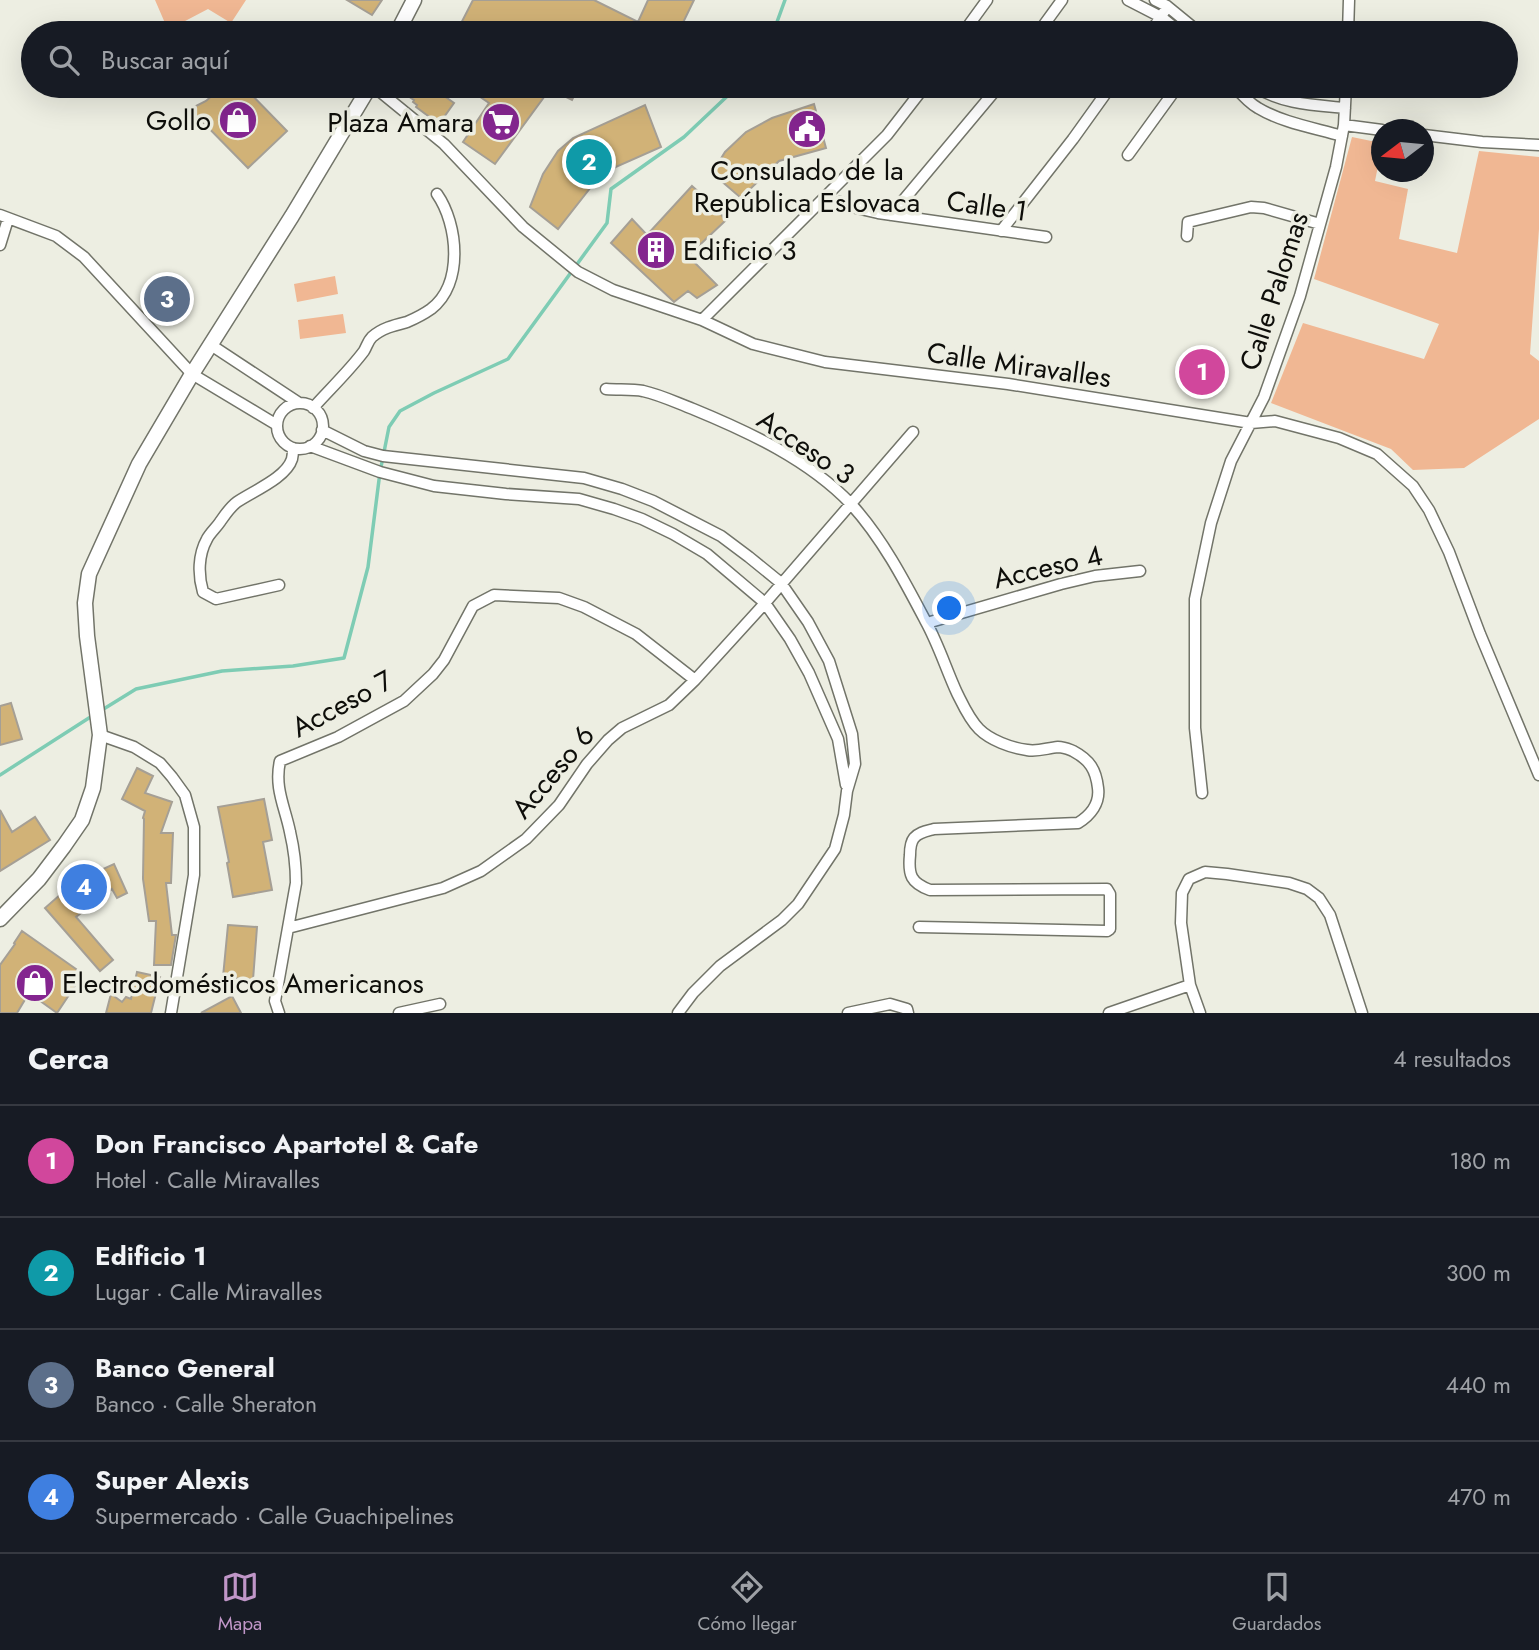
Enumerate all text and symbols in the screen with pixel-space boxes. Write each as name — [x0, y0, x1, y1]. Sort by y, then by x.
search box — [21, 21, 1518, 98]
icon: search — [45, 41, 83, 79]
text: Buscar aquí — [101, 41, 229, 79]
shop icon: Gollo — [217, 99, 259, 141]
place label: Gollo — [146, 100, 211, 141]
supermarket icon: Plaza Amara — [480, 101, 522, 143]
place label: Plaza Amara — [327, 102, 474, 143]
public building icon: Consulado de la República Eslovaca — [786, 108, 828, 150]
north arrow — [1371, 119, 1434, 182]
pin: 2 — [566, 136, 612, 188]
place label: Consulado de la República Eslovaca — [694, 150, 920, 223]
street label: Calle 1 — [944, 180, 1030, 232]
street label: Calle Palomas — [1229, 206, 1319, 376]
building icon: Edificio 3 — [635, 229, 677, 271]
place label: Edificio 3 — [683, 230, 797, 271]
pin: 3 — [144, 273, 190, 325]
street label: Calle Miravalles — [924, 332, 1114, 398]
pin: 1 — [1179, 346, 1225, 398]
street label: Acceso 3 — [749, 399, 863, 495]
street label: Acceso 4 — [989, 535, 1107, 599]
your location — [932, 591, 966, 625]
street label: Acceso 7 — [284, 660, 400, 748]
street label: Acceso 6 — [502, 716, 604, 828]
pin: 4 — [61, 861, 107, 913]
shop icon: Electrodomésticos Americanos — [14, 962, 56, 1004]
place label: Electrodomésticos Americanos — [62, 963, 424, 1004]
text: Cerca — [28, 1037, 109, 1080]
text: 4 resultados — [1393, 1042, 1511, 1076]
text: Don Francisco Apartotel & Cafe — [95, 1125, 478, 1163]
text: 1 — [45, 1144, 57, 1178]
text: 180 m — [1449, 1144, 1511, 1178]
text: Hotel · Calle Miravalles — [95, 1163, 320, 1197]
text: Edificio 1 — [95, 1237, 206, 1275]
text: 2 — [43, 1256, 59, 1290]
text: 300 m — [1446, 1256, 1511, 1290]
text: Lugar · Calle Miravalles — [95, 1275, 322, 1309]
text: Banco General — [95, 1349, 275, 1387]
text: 3 — [44, 1368, 58, 1402]
text: 440 m — [1446, 1368, 1511, 1402]
text: Banco · Calle Sheraton — [95, 1387, 317, 1421]
text: Super Alexis — [95, 1461, 249, 1499]
text: 4 — [43, 1480, 59, 1514]
text: 470 m — [1447, 1480, 1511, 1514]
text: Supermercado · Calle Guachipelines — [95, 1499, 454, 1533]
tab: Mapa — [218, 1568, 262, 1637]
tab: Cómo llegar — [697, 1568, 797, 1637]
tab: Guardados — [1232, 1568, 1321, 1637]

